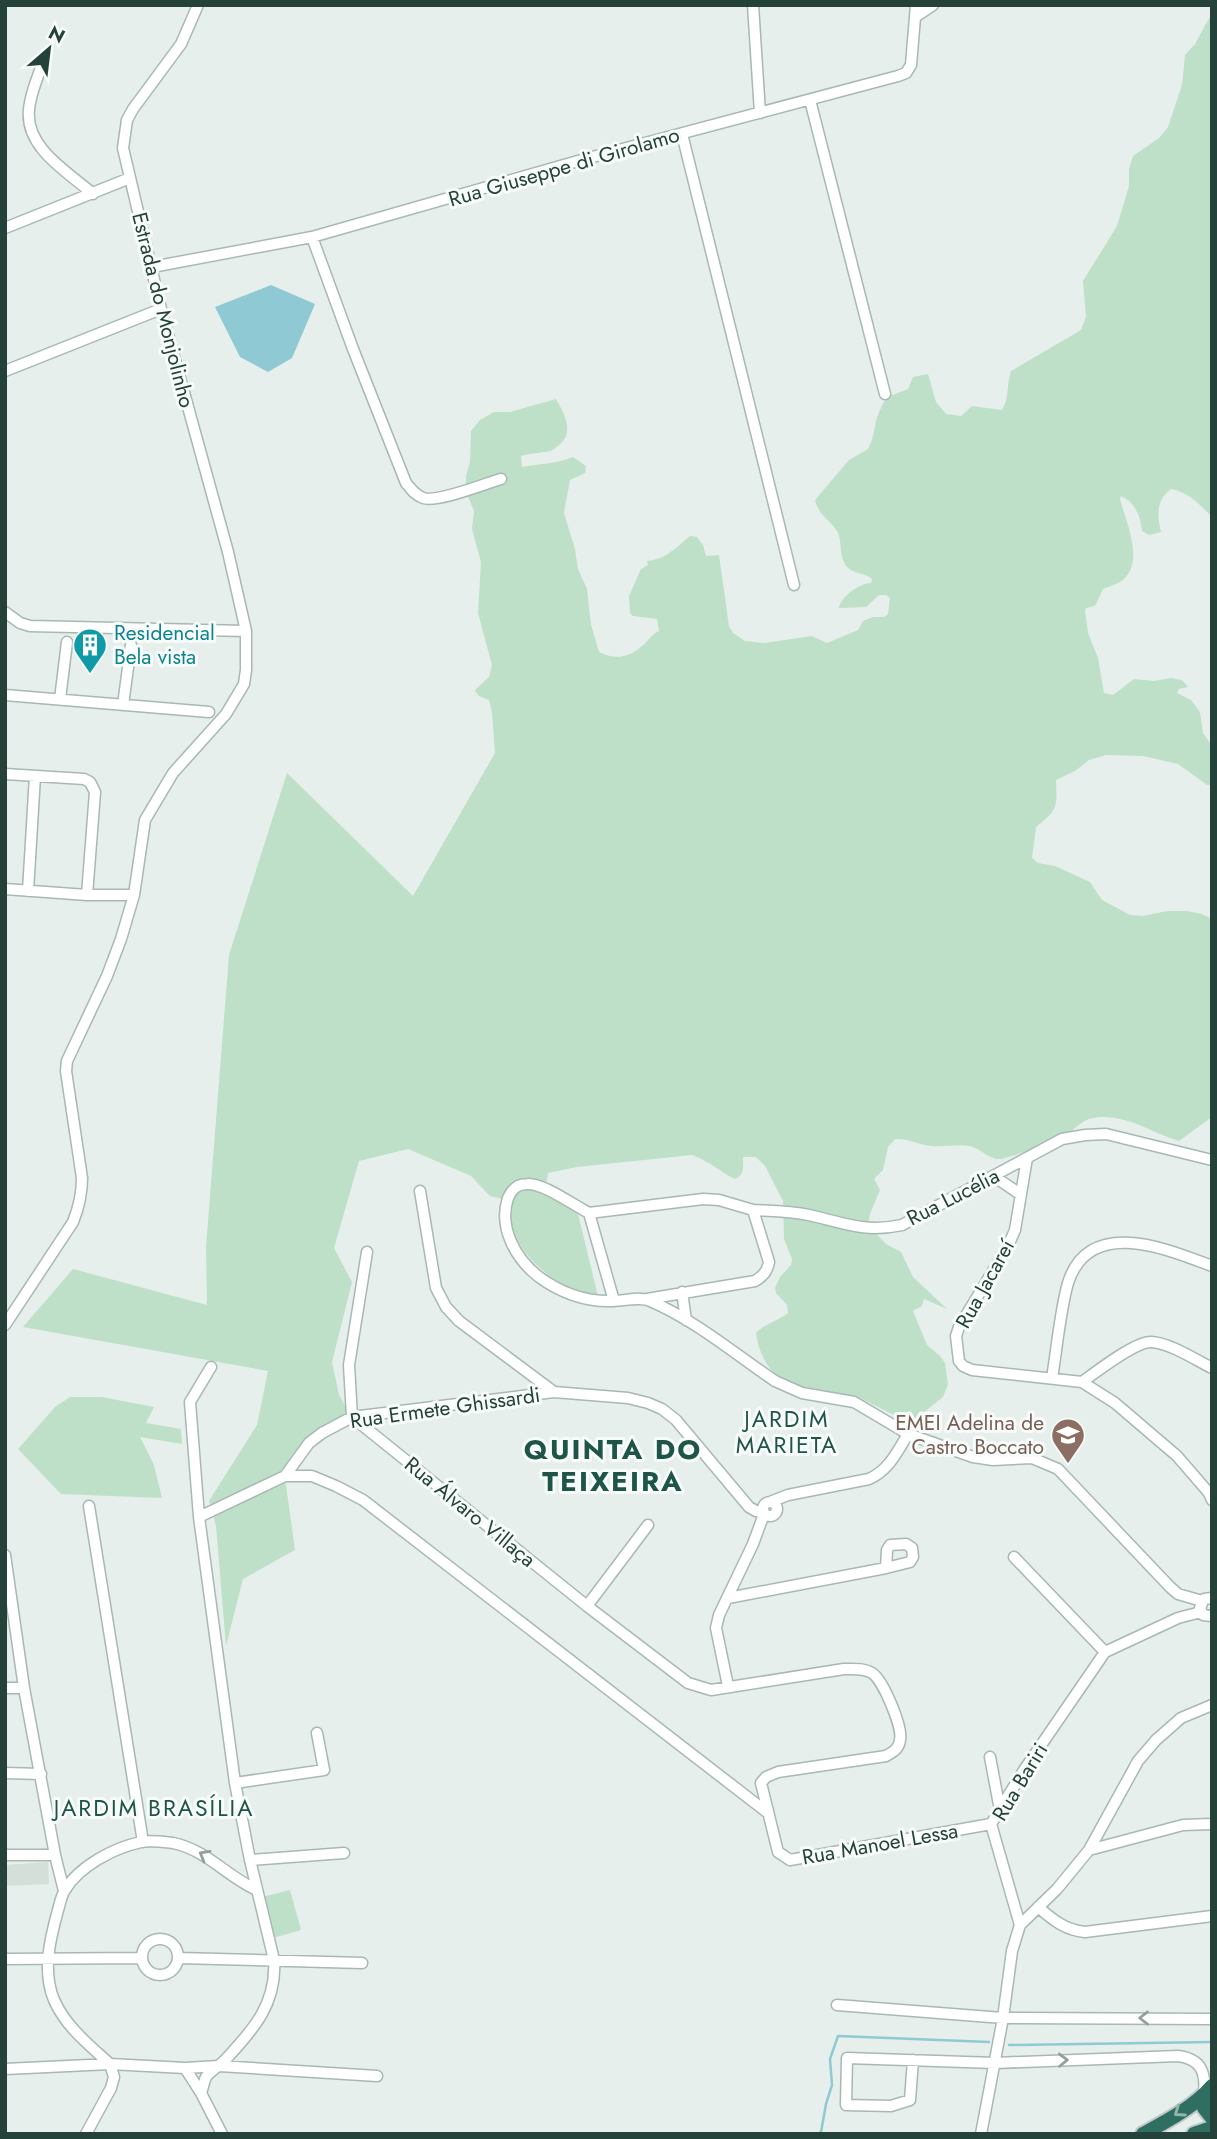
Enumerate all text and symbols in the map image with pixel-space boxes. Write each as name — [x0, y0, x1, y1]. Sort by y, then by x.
north arrow — [14, 14, 84, 84]
text: N — [44, 19, 70, 50]
street label: Rua Giuseppe di Girolamo — [445, 120, 683, 214]
street label: Estrada do Monjolinho — [124, 209, 202, 411]
place label: Residencial Bela vista — [114, 618, 215, 672]
building icon: Residencial Bela vista — [71, 626, 109, 675]
street label: Rua Lucélia — [901, 1161, 1005, 1233]
street label: Rua Jacareí — [948, 1233, 1023, 1334]
street label: Rua Ermete Ghissardi — [348, 1380, 542, 1436]
district label: JARDIM MARIETA — [736, 1402, 838, 1462]
place label: EMEI Adelina de Castro Boccato — [895, 1408, 1044, 1462]
school or university icon: EMEI Adelina de Castro Boccato — [1049, 1416, 1087, 1465]
district label: QUINTA DO TEIXEIRA — [524, 1429, 702, 1502]
street label: Rua Álvaro Villaça — [398, 1450, 542, 1574]
street label: Rua Bariri — [985, 1737, 1055, 1827]
district label: JARDIM BRASÍLIA — [51, 1791, 254, 1825]
street label: Rua Manoel Lessa — [800, 1816, 960, 1872]
one-way arrow — [198, 1851, 211, 1864]
one-way arrow — [1138, 2010, 1148, 2026]
one-way arrow — [1058, 2053, 1069, 2068]
one-way arrow — [1174, 2104, 1187, 2116]

